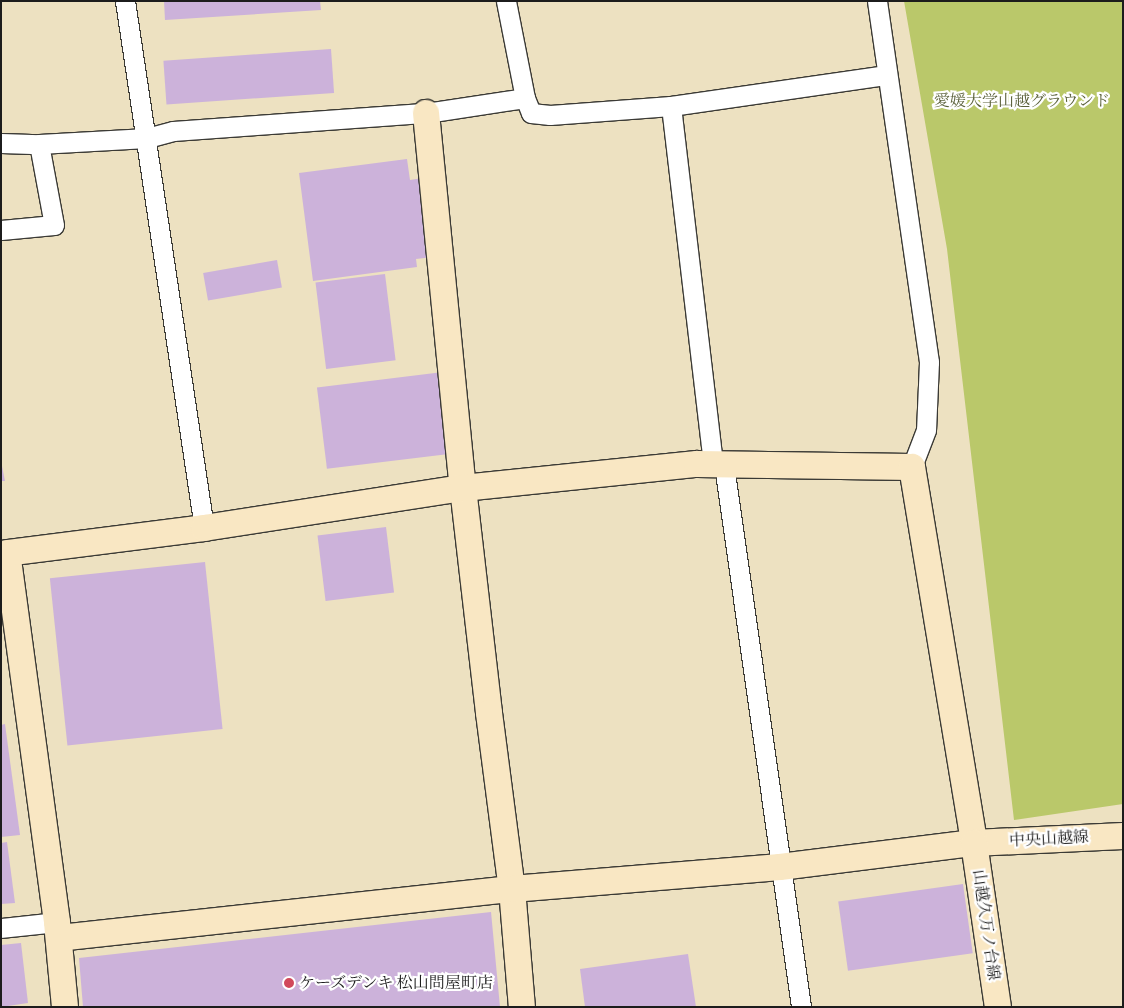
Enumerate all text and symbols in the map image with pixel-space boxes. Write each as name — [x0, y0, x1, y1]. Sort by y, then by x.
park label: 愛媛大学山越グラウンド — [934, 91, 1110, 111]
street label: 中央山越線 — [1009, 827, 1089, 851]
street label: 山越久万ノ台線 — [969, 868, 1003, 982]
place label: ケーズデンキ 松山問屋町店 — [299, 973, 494, 993]
marker: ケーズデンキ 松山問屋町店 — [283, 977, 295, 989]

